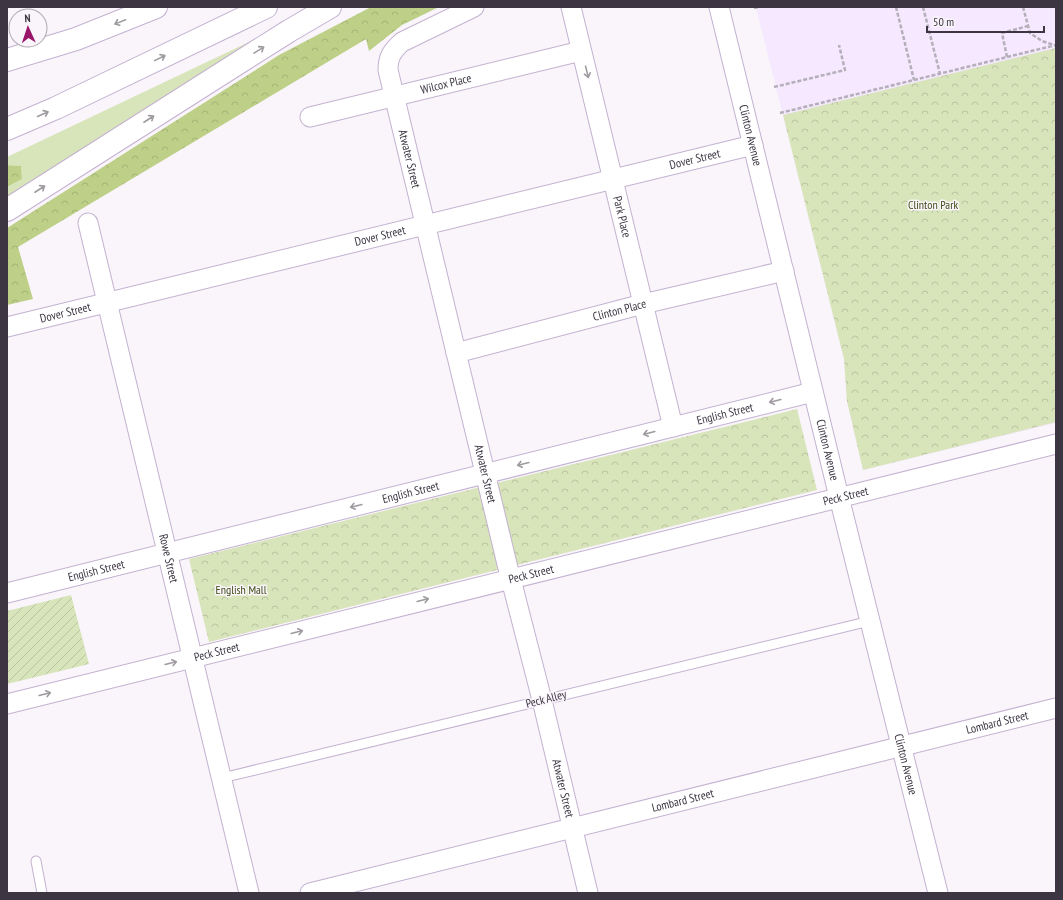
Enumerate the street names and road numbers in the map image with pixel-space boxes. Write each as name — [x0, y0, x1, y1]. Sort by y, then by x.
street label: Wilcox Place — [419, 70, 473, 97]
street label: Clinton Avenue — [736, 103, 766, 167]
street label: Atwater Street — [396, 128, 424, 190]
street label: Dover Street — [668, 145, 722, 172]
street label: Park Place — [610, 195, 635, 239]
street label: Dover Street — [353, 222, 408, 249]
street label: Clinton Place — [591, 296, 647, 324]
street label: Dover Street — [38, 299, 93, 326]
street label: English Street — [695, 399, 755, 428]
street label: Clinton Avenue — [813, 418, 843, 482]
street label: Atwater Street — [471, 443, 500, 505]
street label: English Street — [381, 477, 441, 506]
street label: Peck Street — [821, 483, 870, 508]
street label: Rowe Street — [156, 532, 182, 585]
street label: English Street — [66, 556, 127, 585]
street label: Peck Street — [507, 561, 556, 586]
street label: Peck Street — [192, 639, 241, 664]
street label: Peck Alley — [524, 686, 568, 711]
street label: Lombard Street — [964, 707, 1030, 737]
street label: Clinton Avenue — [891, 732, 921, 796]
street label: Atwater Street — [549, 758, 578, 820]
street label: Lombard Street — [650, 785, 716, 815]

